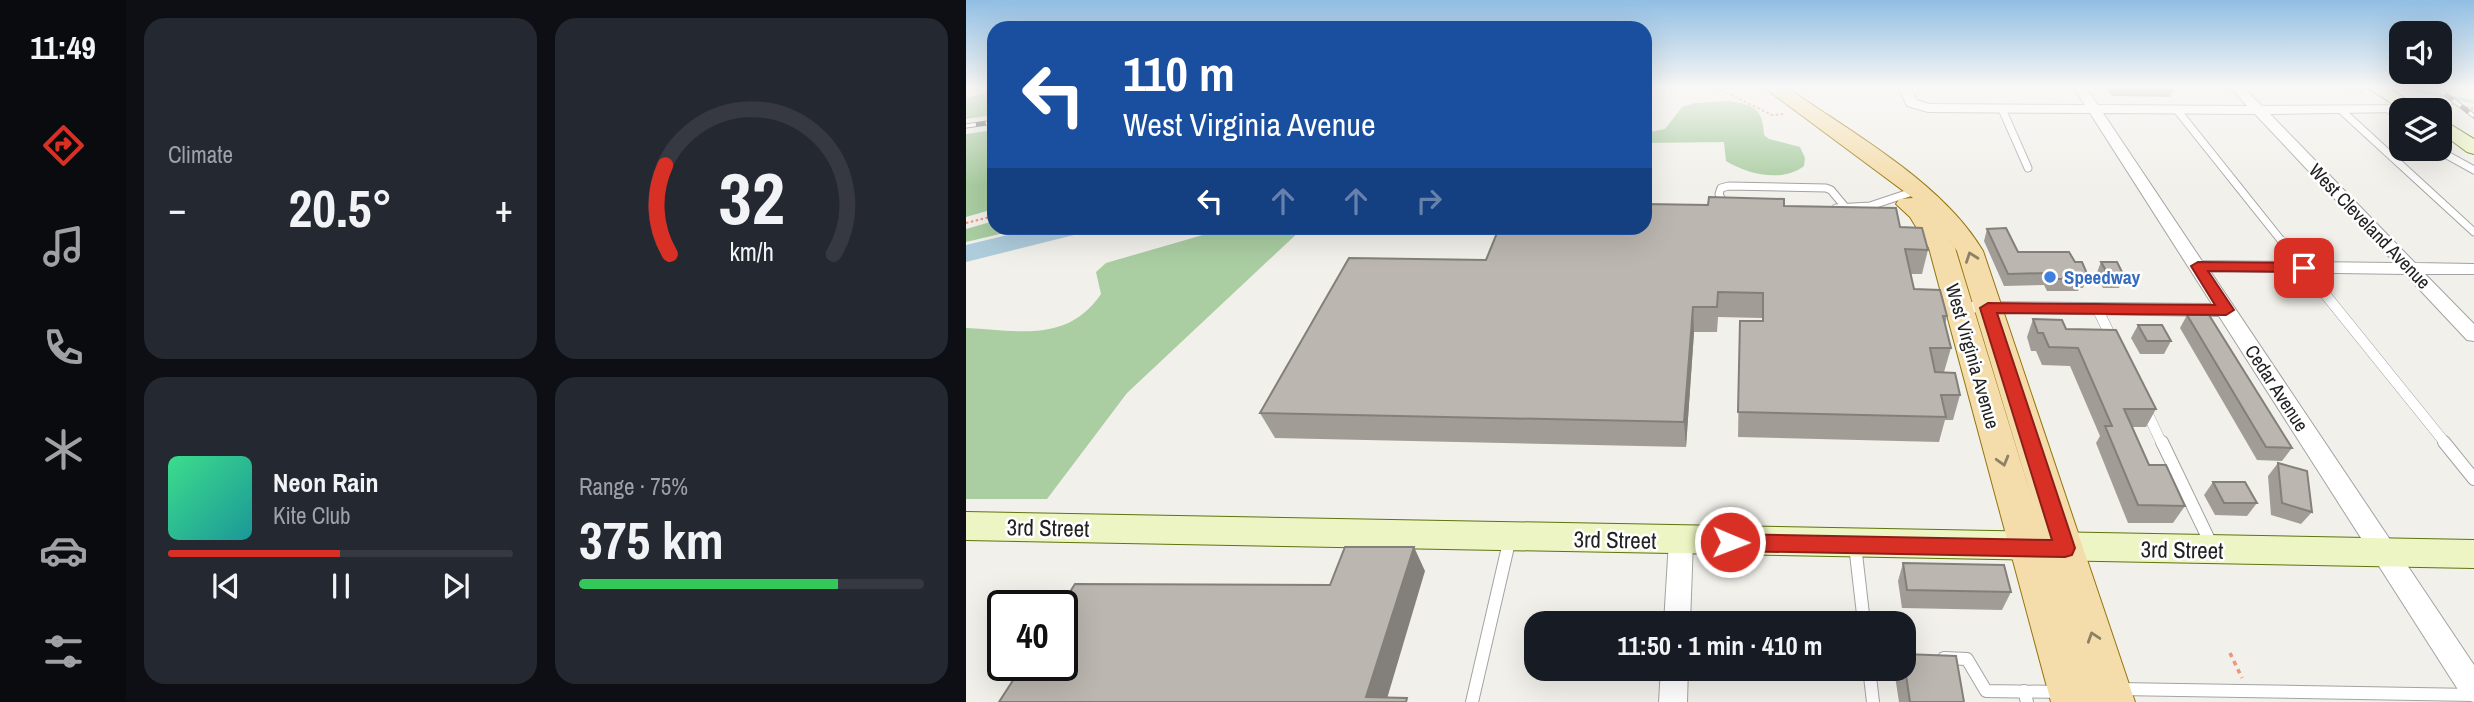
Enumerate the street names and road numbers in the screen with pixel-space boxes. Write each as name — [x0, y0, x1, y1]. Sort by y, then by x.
street label: West Cleveland Avenue — [2303, 158, 2437, 294]
street label: West Virginia Avenue — [1940, 280, 2006, 432]
street label: Cedar Avenue — [2239, 340, 2315, 436]
street label: 3rd Street — [1006, 511, 1090, 544]
street label: 3rd Street — [1573, 523, 1657, 556]
street label: 3rd Street — [2140, 533, 2224, 566]

